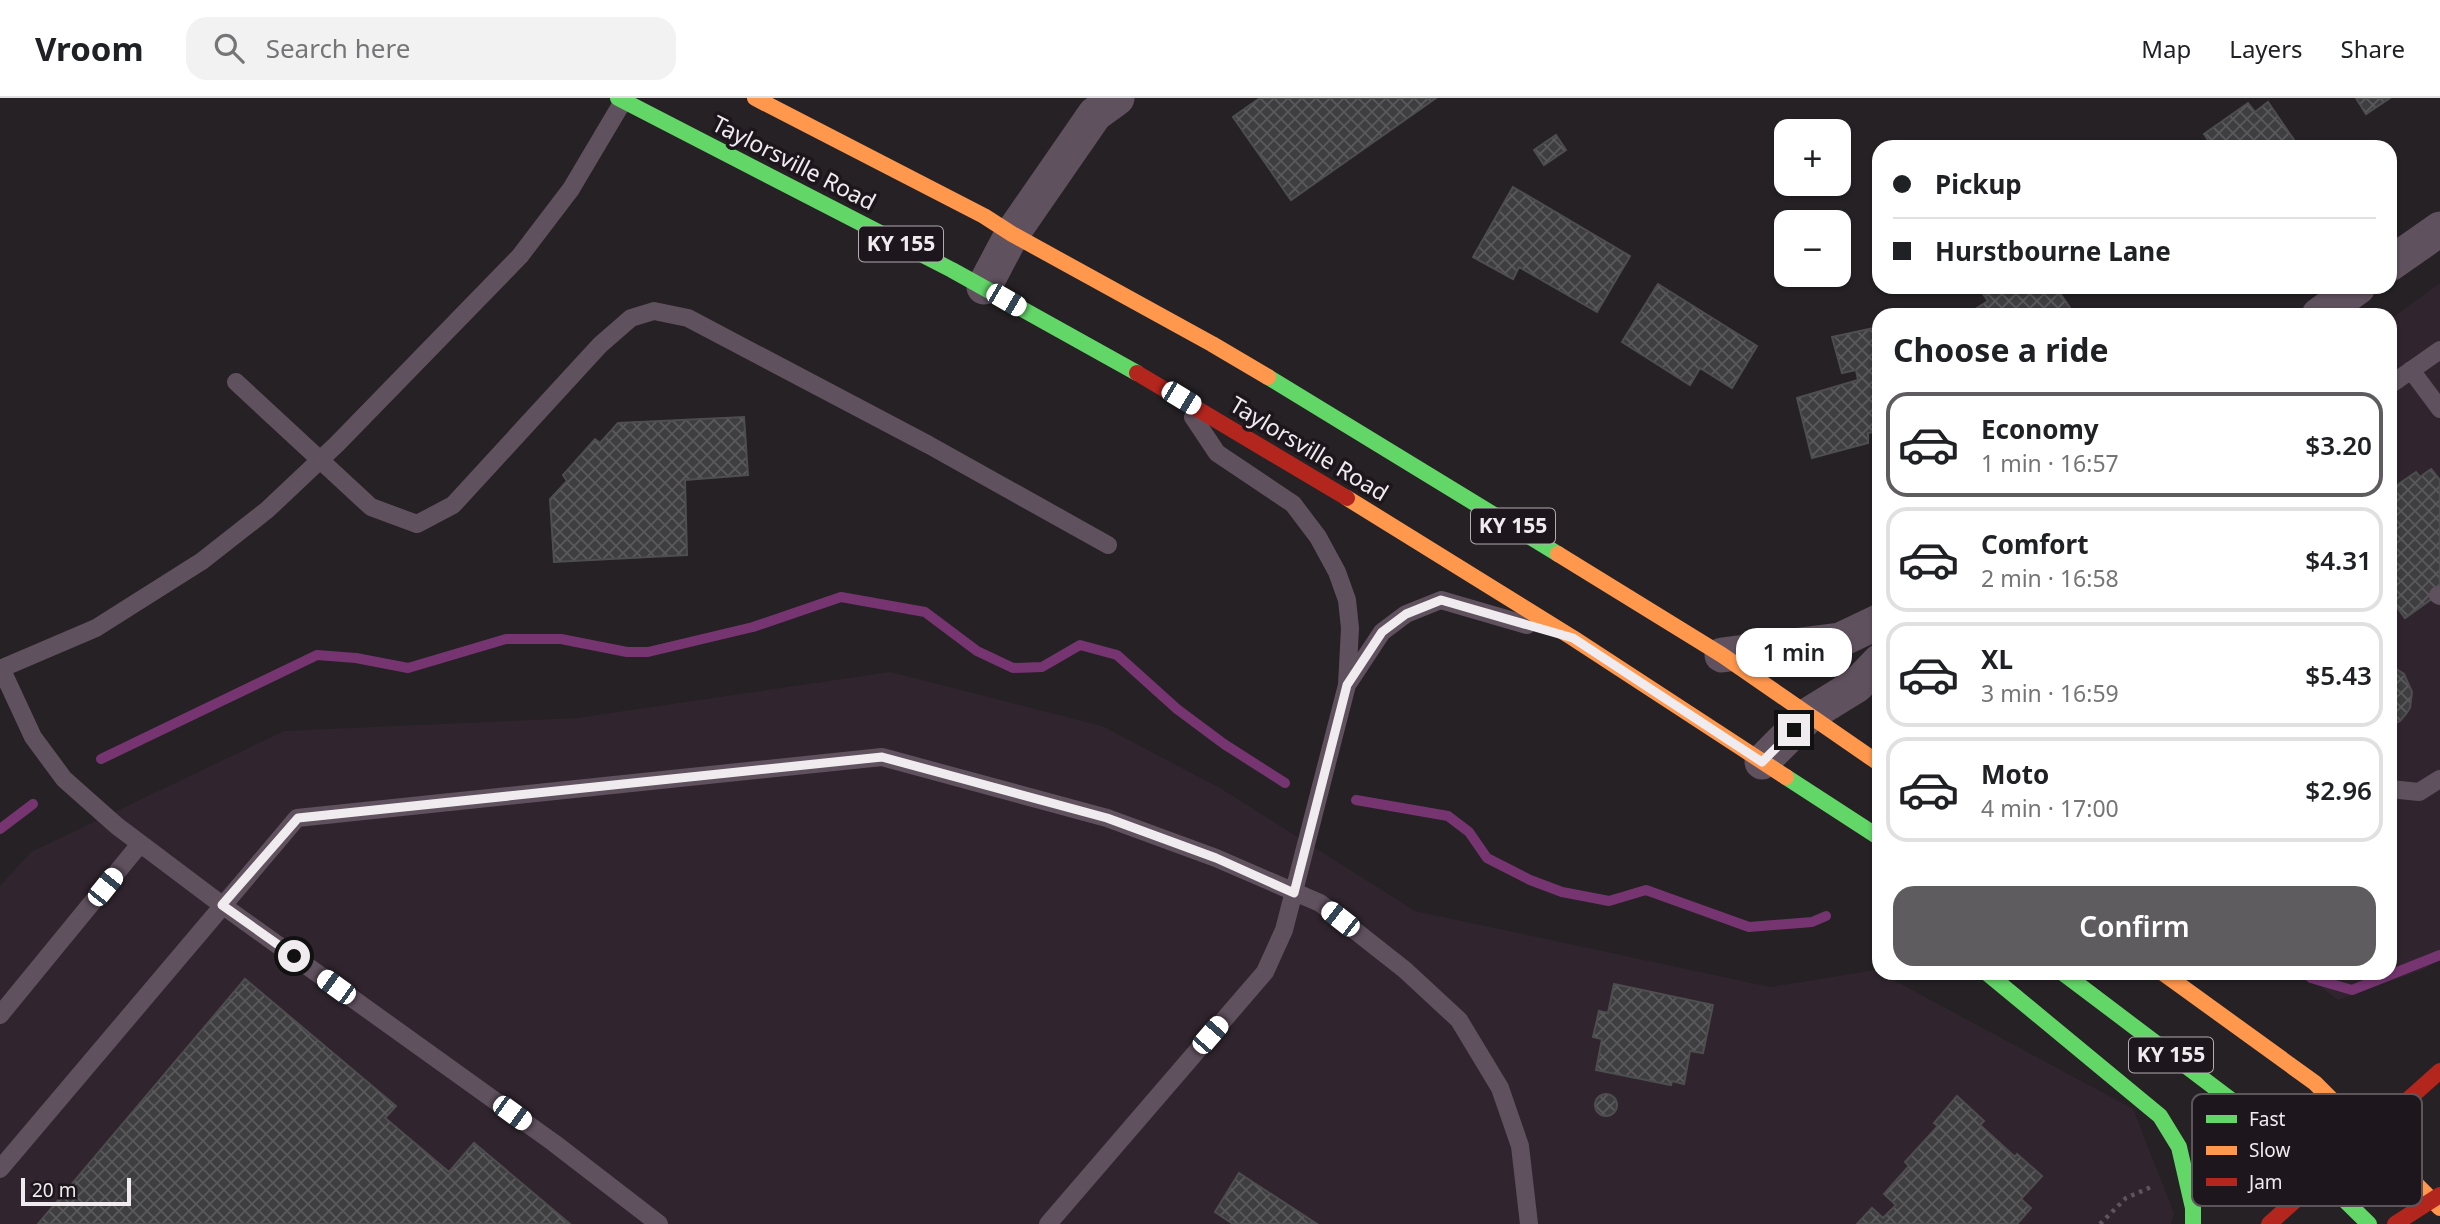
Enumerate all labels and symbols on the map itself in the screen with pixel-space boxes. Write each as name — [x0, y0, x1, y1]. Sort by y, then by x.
street label: Taylorsville Road — [707, 107, 882, 217]
road number: KY 155 — [859, 226, 943, 262]
car — [983, 280, 1030, 320]
car — [1158, 378, 1205, 418]
street label: Taylorsville Road — [1224, 388, 1395, 508]
road number: KY 155 — [1471, 508, 1555, 544]
callout: 1 min — [1736, 628, 1852, 678]
route end — [1778, 714, 1810, 746]
car — [84, 864, 127, 910]
car — [1317, 898, 1364, 940]
route start — [278, 940, 310, 972]
car — [313, 966, 360, 1008]
car — [1189, 1012, 1232, 1058]
road number: KY 155 — [2129, 1038, 2213, 1072]
car — [489, 1092, 536, 1134]
legend — [2192, 1094, 2422, 1206]
text: Fast — [2249, 1106, 2286, 1132]
text: Slow — [2249, 1137, 2290, 1163]
text: Jam — [2247, 1169, 2283, 1195]
scale bar — [21, 1175, 131, 1207]

